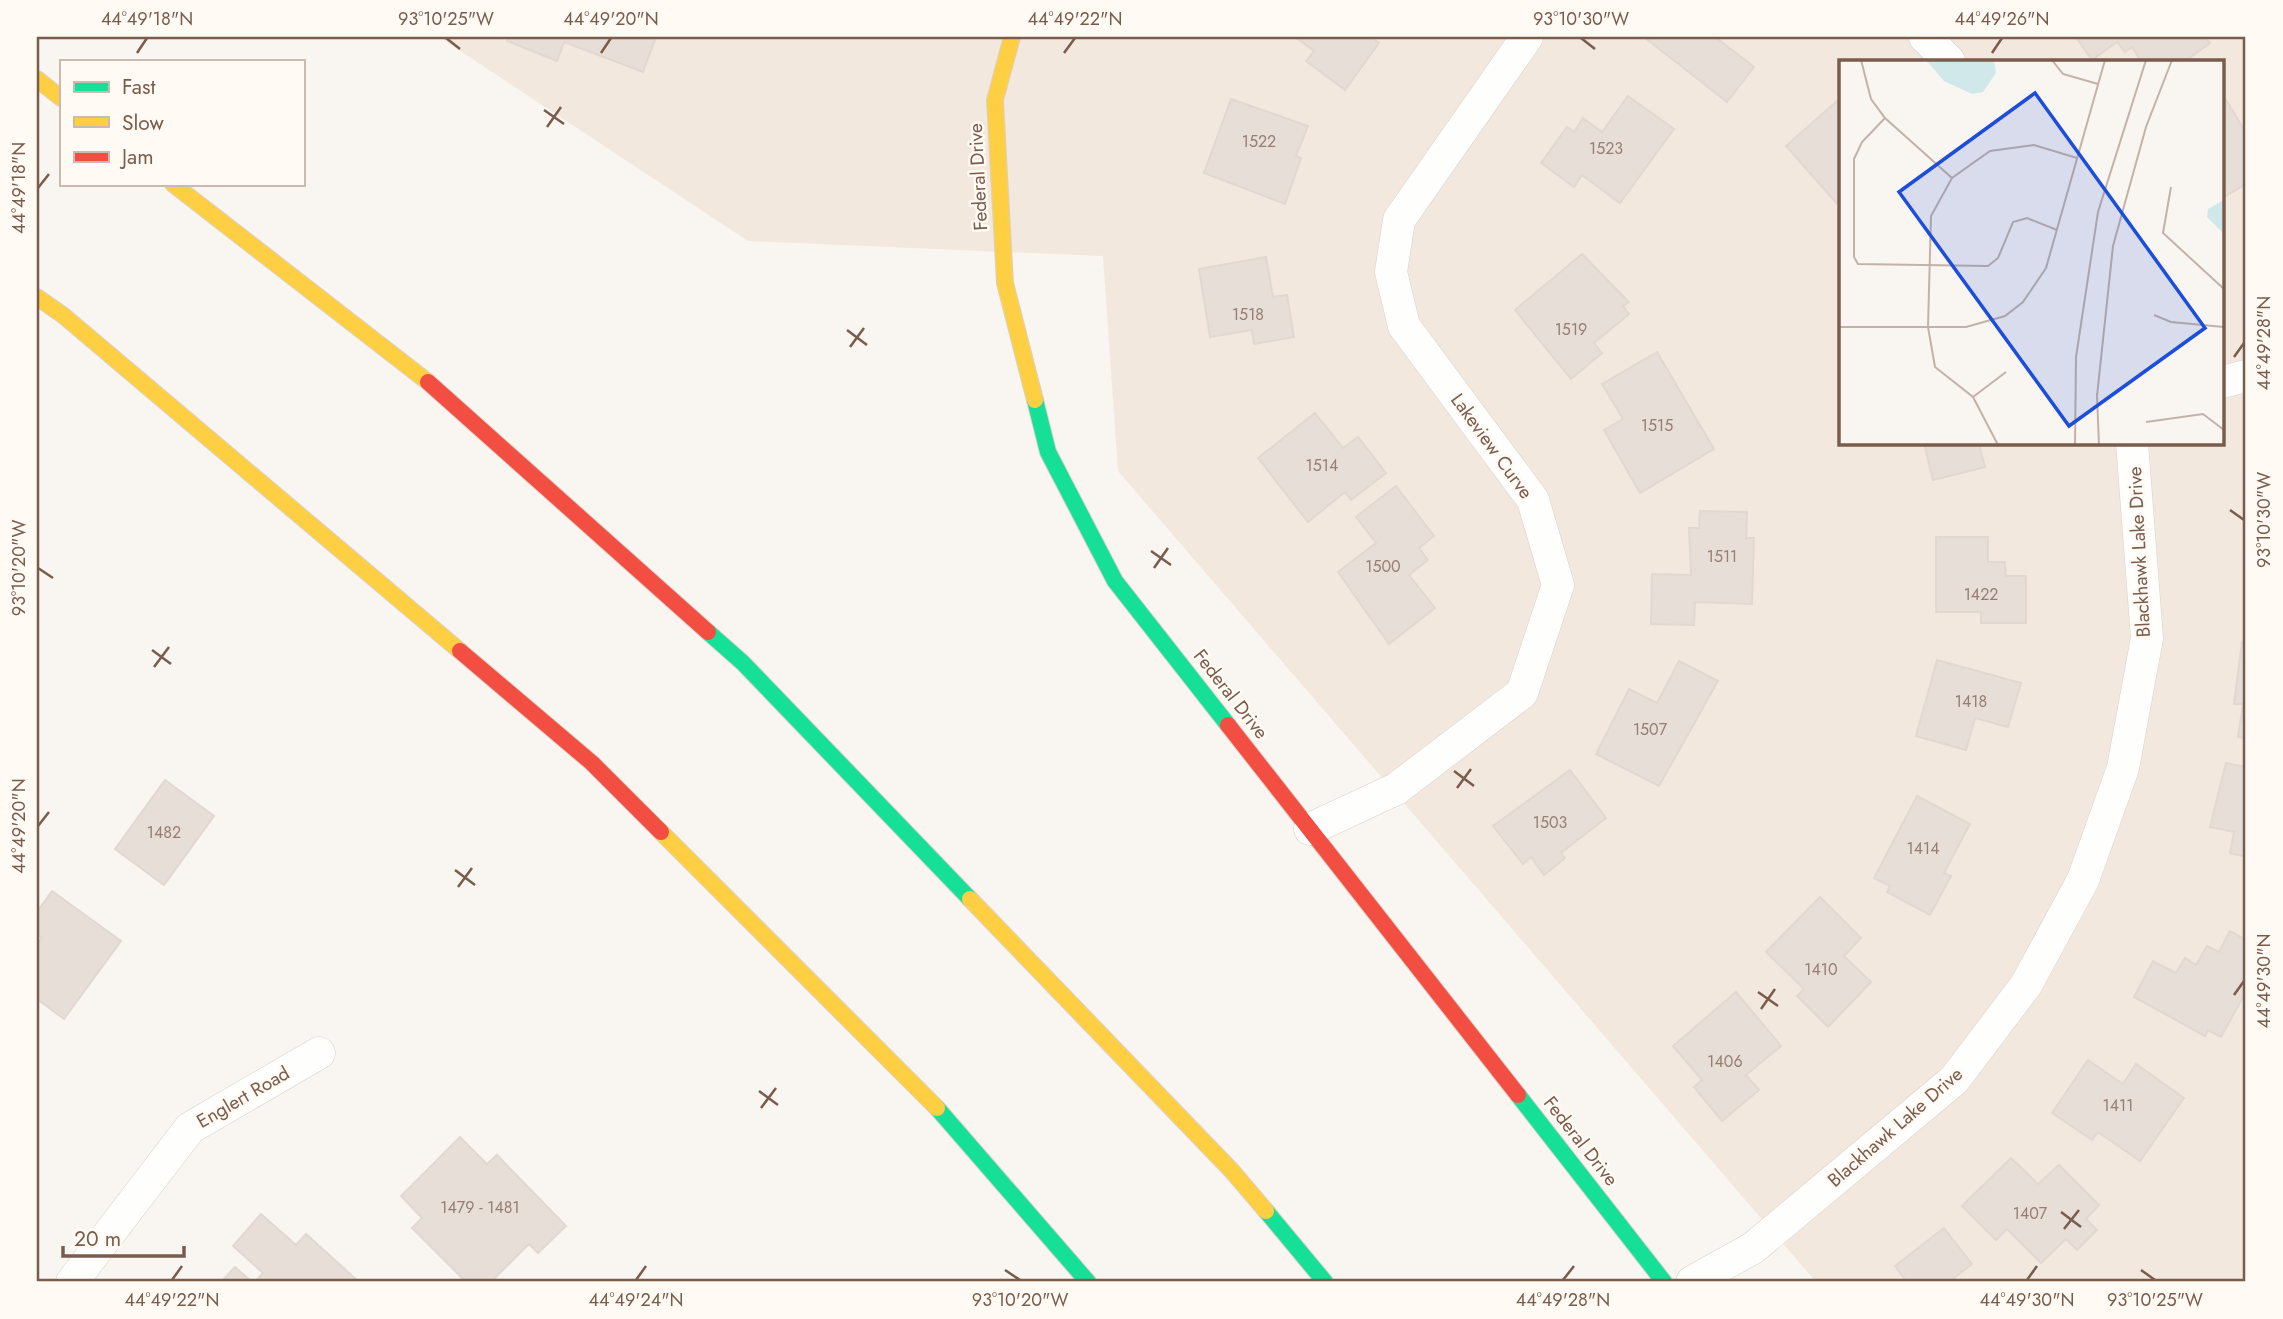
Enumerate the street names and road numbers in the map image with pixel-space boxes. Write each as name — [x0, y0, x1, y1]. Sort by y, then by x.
street label: Federal Drive — [962, 123, 994, 231]
street label: Lakeview Curve — [1444, 388, 1540, 505]
street label: Blackhawk Lake Drive — [2121, 466, 2157, 638]
street label: Federal Drive — [1187, 643, 1275, 745]
street label: Englert Road — [192, 1060, 294, 1134]
street label: Blackhawk Lake Drive — [1822, 1061, 1969, 1193]
street label: Federal Drive — [1537, 1090, 1625, 1192]

